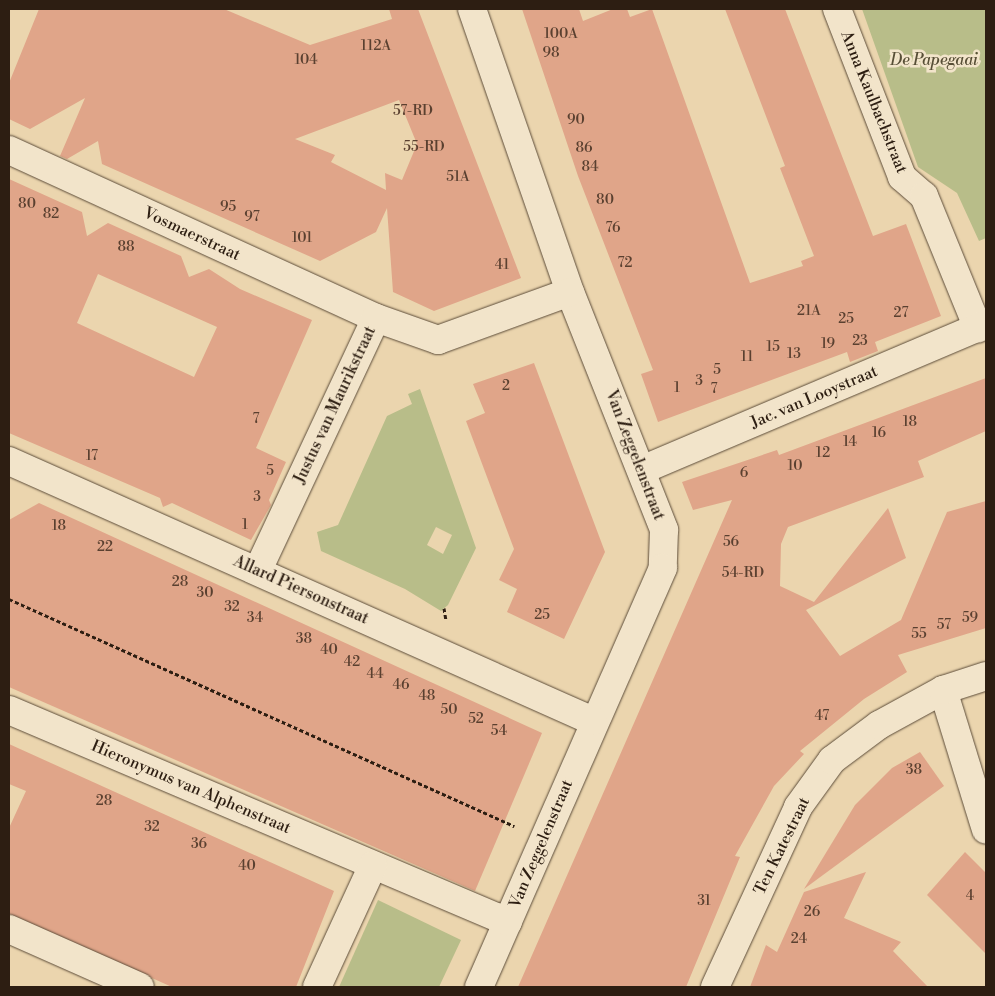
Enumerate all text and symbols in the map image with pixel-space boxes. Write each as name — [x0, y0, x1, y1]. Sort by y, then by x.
house number: 100A — [544, 26, 578, 42]
street label: Anna Kaulbachstraat — [837, 28, 911, 176]
house number: 112A — [361, 38, 391, 54]
house number: 98 — [542, 45, 560, 61]
park label: De Papegaai — [890, 50, 978, 70]
house number: 104 — [294, 52, 318, 68]
house number: 57-RD — [393, 103, 433, 119]
house number: 90 — [567, 112, 585, 128]
house number: 55-RD — [403, 139, 445, 155]
house number: 86 — [575, 140, 593, 156]
house number: 84 — [581, 159, 599, 175]
house number: 51A — [446, 169, 470, 185]
house number: 80 — [596, 192, 614, 208]
house number: 80 — [18, 196, 36, 212]
house number: 95 — [220, 199, 236, 215]
street label: Vosmaerstraat — [141, 203, 243, 265]
house number: 82 — [43, 206, 59, 222]
house number: 97 — [244, 209, 260, 225]
house number: 76 — [605, 220, 621, 236]
house number: 101 — [292, 230, 312, 246]
house number: 88 — [117, 239, 135, 255]
house number: 72 — [618, 255, 632, 271]
house number: 41 — [495, 257, 509, 273]
house number: 21A — [797, 303, 821, 319]
house number: 27 — [894, 305, 908, 321]
house number: 25 — [838, 311, 854, 327]
street label: Justus van Maurikstraat — [290, 323, 380, 487]
house number: 23 — [852, 333, 868, 349]
house number: 19 — [821, 336, 835, 352]
house number: 15 — [766, 339, 780, 355]
house number: 13 — [787, 346, 801, 362]
house number: 11 — [741, 349, 753, 365]
house number: 5 — [713, 362, 721, 378]
street label: Jac. van Looystraat — [748, 362, 880, 432]
house number: 3 — [695, 373, 703, 389]
house number: 2 — [502, 378, 510, 394]
house number: 1 — [674, 380, 680, 396]
house number: 7 — [710, 381, 718, 397]
street label: Van Zeggelenstraat — [601, 387, 669, 523]
house number: 7 — [252, 411, 260, 427]
house number: 18 — [903, 414, 917, 430]
house number: 16 — [872, 425, 886, 441]
house number: 14 — [843, 434, 857, 450]
house number: 12 — [816, 445, 830, 461]
house number: 17 — [86, 448, 98, 464]
house number: 10 — [788, 458, 802, 474]
house number: 5 — [266, 463, 274, 479]
house number: 6 — [740, 465, 748, 481]
house number: 3 — [253, 489, 261, 505]
house number: 1 — [242, 517, 248, 533]
house number: 18 — [52, 518, 66, 534]
house number: 56 — [723, 534, 739, 550]
house number: 22 — [97, 539, 113, 555]
street label: Allard Piersonstraat — [230, 552, 372, 628]
house number: 54-RD — [722, 565, 764, 581]
house number: 28 — [172, 574, 188, 590]
house number: 30 — [196, 585, 214, 601]
house number: 32 — [224, 599, 240, 615]
house number: 25 — [534, 607, 550, 623]
house number: 34 — [247, 610, 263, 626]
house number: 59 — [962, 610, 978, 626]
house number: 57 — [937, 617, 951, 633]
house number: 55 — [911, 626, 927, 642]
house number: 38 — [296, 631, 312, 647]
house number: 40 — [320, 642, 338, 658]
house number: 42 — [344, 654, 360, 670]
house number: 44 — [367, 666, 383, 682]
house number: 46 — [393, 677, 409, 693]
house number: 48 — [419, 688, 435, 704]
house number: 50 — [441, 702, 457, 718]
house number: 47 — [815, 708, 829, 724]
house number: 52 — [468, 711, 484, 727]
house number: 54 — [491, 723, 507, 739]
street label: Hieronymus van Alphenstraat — [88, 736, 294, 838]
house number: 38 — [906, 762, 922, 778]
street label: Van Zeggelenstraat — [505, 777, 577, 911]
house number: 28 — [96, 793, 112, 809]
street label: Ten Katestraat — [750, 794, 814, 898]
house number: 32 — [144, 819, 160, 835]
house number: 36 — [191, 836, 207, 852]
house number: 40 — [238, 858, 256, 874]
house number: 4 — [966, 888, 974, 904]
house number: 31 — [697, 893, 711, 909]
house number: 26 — [804, 904, 820, 920]
house number: 24 — [791, 931, 807, 947]

